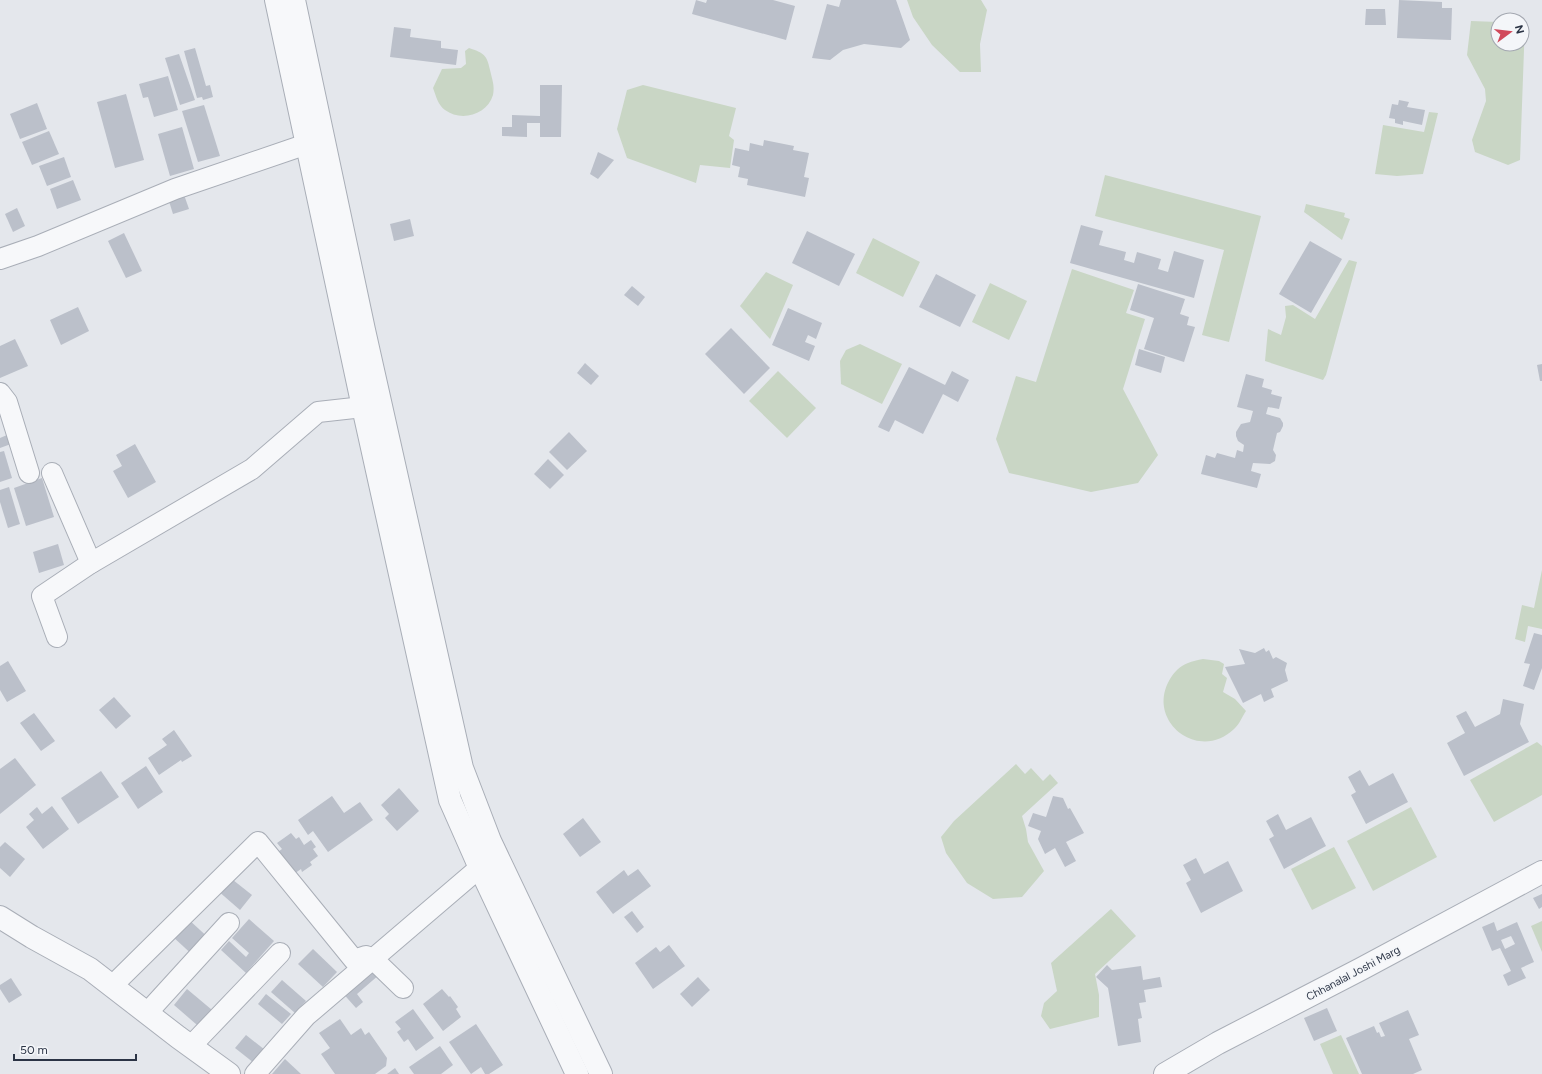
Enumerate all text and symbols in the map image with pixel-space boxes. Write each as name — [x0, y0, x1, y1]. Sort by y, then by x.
north arrow — [1490, 12, 1530, 52]
text: N — [1512, 24, 1527, 35]
street label: Chhanalal Joshi Marg — [1304, 943, 1402, 1004]
scale bar — [14, 1036, 136, 1062]
text: 50 m — [20, 1043, 48, 1057]

